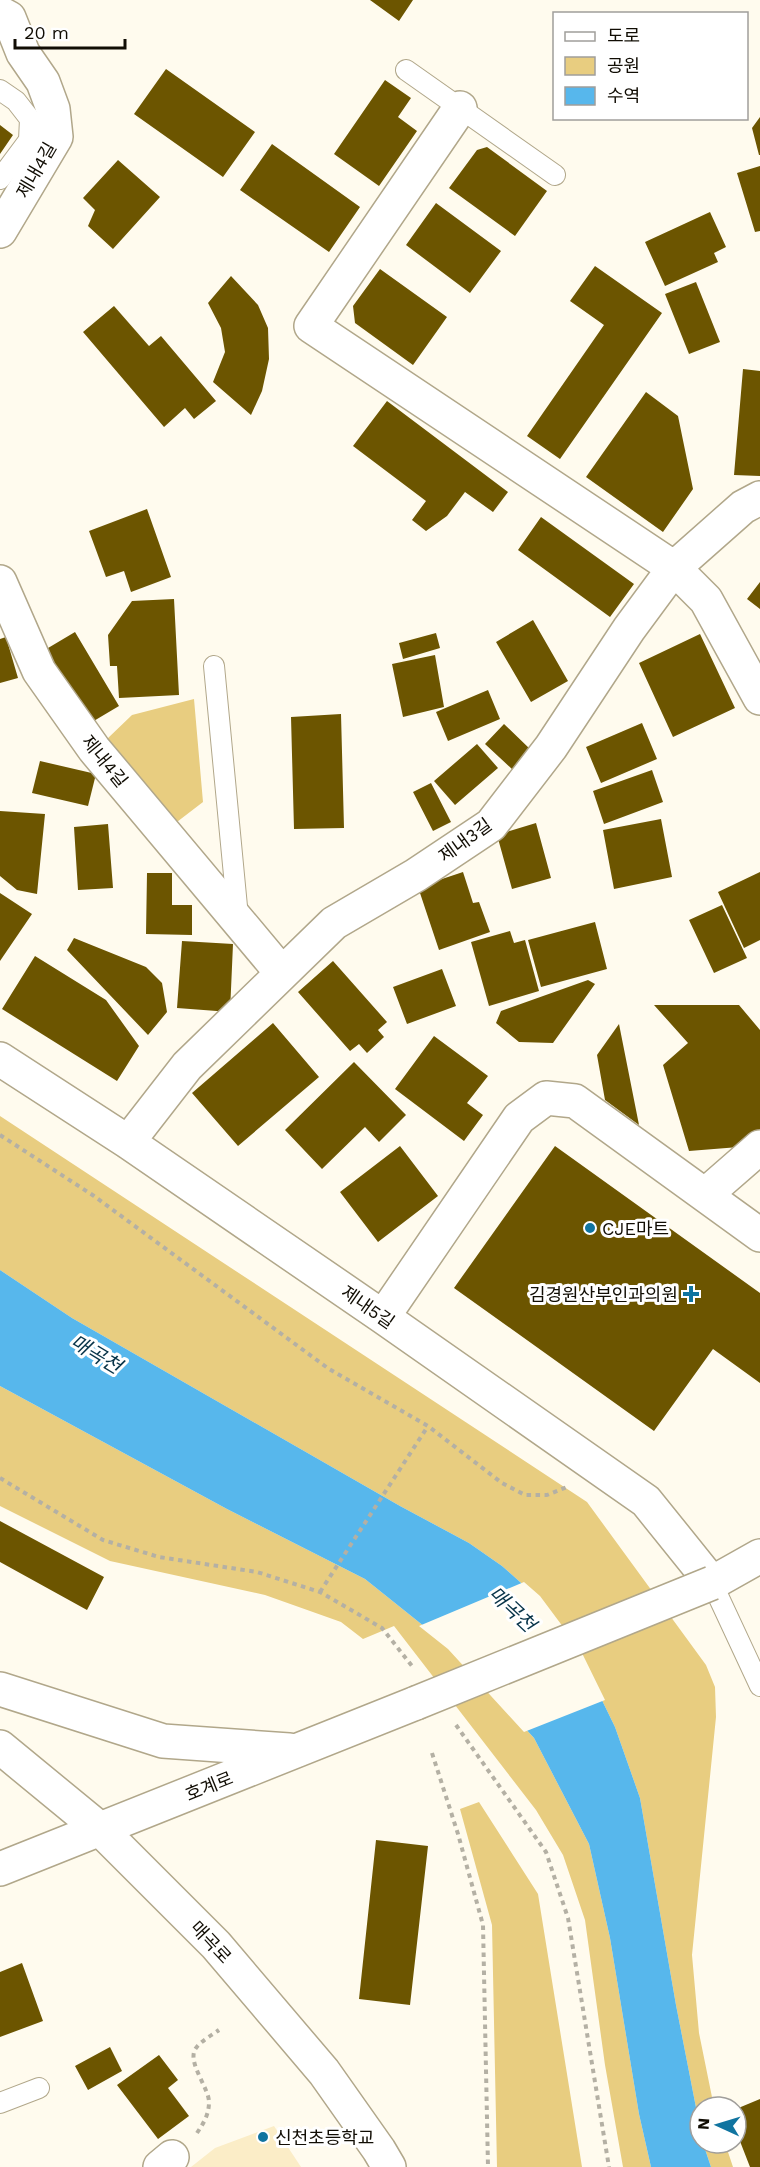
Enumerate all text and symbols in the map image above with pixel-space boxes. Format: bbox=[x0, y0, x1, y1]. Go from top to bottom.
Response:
scale bar bbox=[15, 12, 124, 50]
legend bbox=[553, 12, 748, 120]
text: 20 m bbox=[24, 22, 69, 43]
text: 도로 bbox=[607, 25, 640, 46]
text: 공원 bbox=[607, 55, 640, 76]
text: 수역 bbox=[607, 85, 640, 106]
street label: 제내4길 bbox=[12, 138, 60, 202]
street label: 제내4길 bbox=[78, 731, 132, 791]
street label: 제내3길 bbox=[434, 814, 496, 866]
place label: CJE마트 bbox=[602, 1218, 669, 1239]
marker: CJE마트 bbox=[583, 1221, 597, 1235]
street label: 제내5길 bbox=[337, 1281, 399, 1333]
place label: 김경원산부인과의원 bbox=[529, 1284, 678, 1305]
marker: 김경원산부인과의원 bbox=[682, 1285, 700, 1303]
water label: 매곡천 bbox=[66, 1329, 128, 1380]
water label: 매곡천 bbox=[484, 1581, 542, 1638]
street label: 호계로 bbox=[182, 1767, 236, 1805]
street label: 매곡로 bbox=[186, 1917, 236, 1967]
north arrow bbox=[688, 2095, 748, 2155]
text: N bbox=[694, 2117, 713, 2131]
place label: 신천초등학교 bbox=[275, 2127, 374, 2148]
marker: 신천초등학교 bbox=[256, 2130, 270, 2144]

